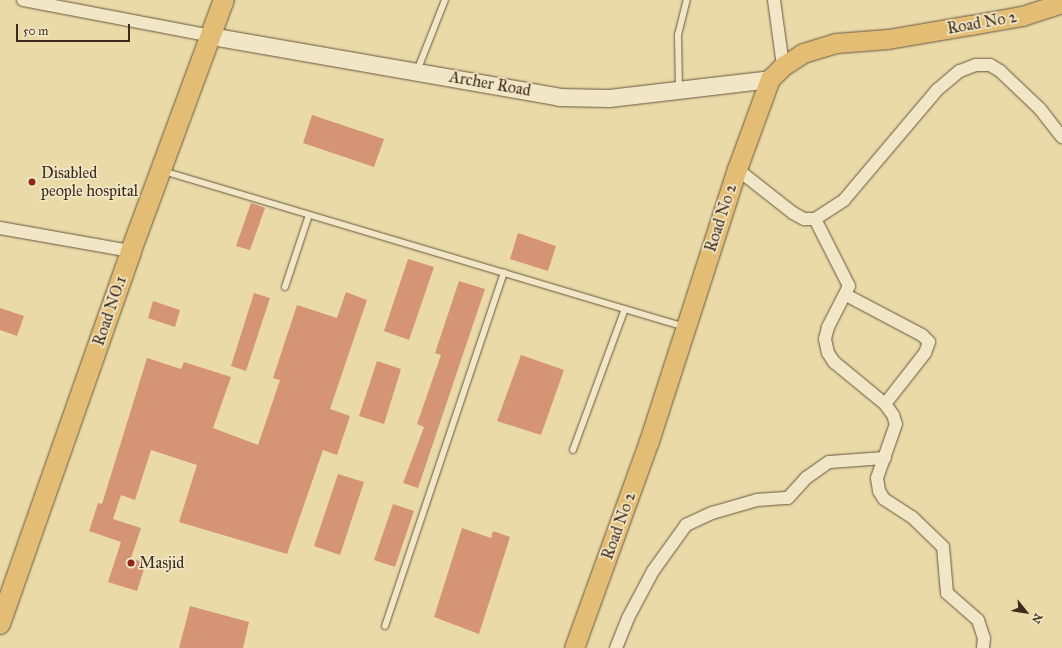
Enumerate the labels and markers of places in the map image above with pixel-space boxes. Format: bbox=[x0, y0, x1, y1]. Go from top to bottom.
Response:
place label: Disabled people hospital bbox=[41, 163, 138, 201]
marker: Disabled people hospital bbox=[26, 176, 38, 188]
place label: Masjid bbox=[139, 553, 184, 573]
marker: Masjid bbox=[126, 558, 136, 568]

